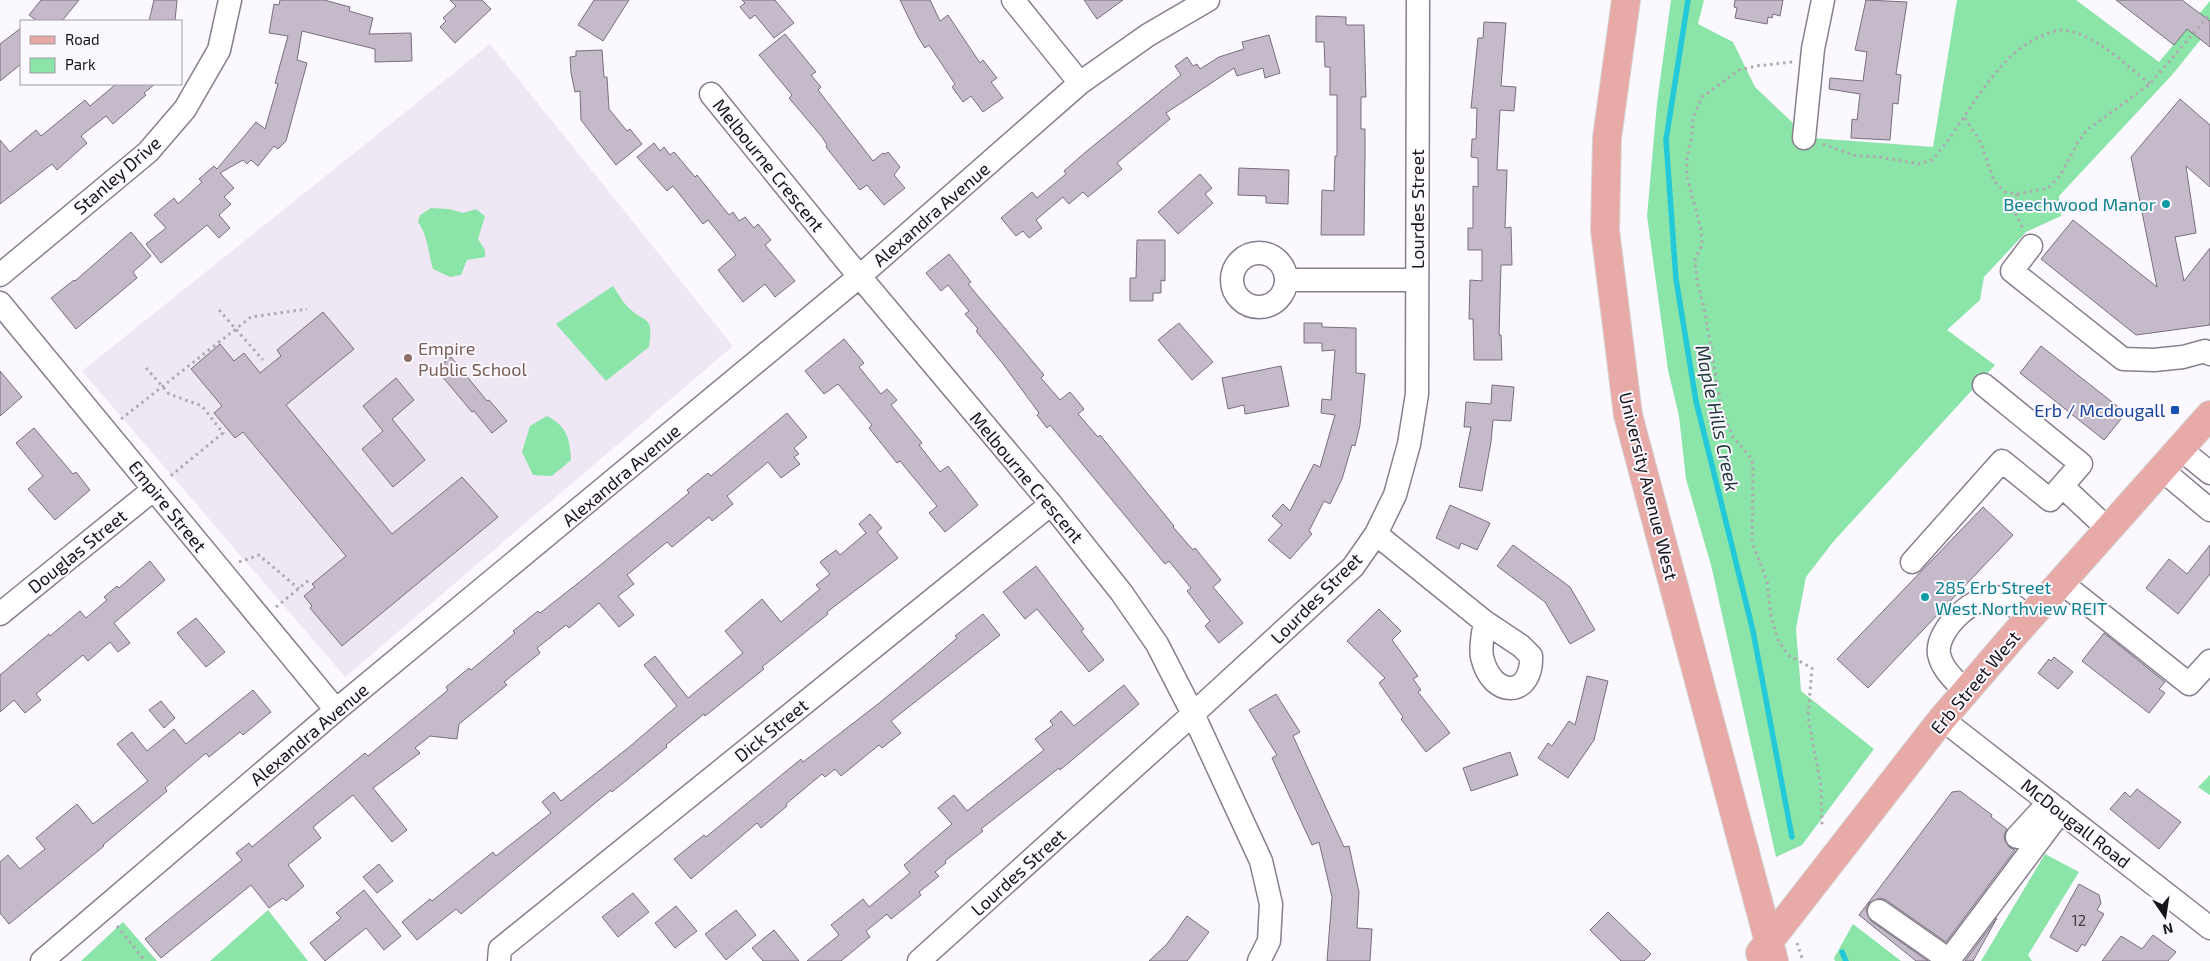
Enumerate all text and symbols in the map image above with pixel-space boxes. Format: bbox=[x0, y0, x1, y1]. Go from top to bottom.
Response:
legend bbox=[20, 20, 182, 85]
text: Road bbox=[65, 30, 100, 48]
text: Park bbox=[65, 55, 96, 73]
street label: Melbourne Crescent bbox=[709, 94, 829, 236]
street label: Stanley Drive bbox=[69, 131, 165, 219]
street label: Lourdes Street bbox=[1406, 149, 1428, 269]
street label: Alexandra Avenue bbox=[868, 157, 994, 271]
place label: Beechwood Manor bbox=[2003, 193, 2156, 215]
marker: Beechwood Manor bbox=[2160, 198, 2172, 210]
place label: Empire Public School bbox=[418, 337, 528, 380]
water label: Maple Hills Creek bbox=[1691, 343, 1745, 493]
marker: Empire Public School bbox=[402, 352, 414, 364]
street label: University Avenue West bbox=[1615, 390, 1683, 582]
place label: Erb / Mcdougall bbox=[2034, 399, 2166, 421]
marker: Erb / Mcdougall bbox=[2169, 404, 2181, 416]
street label: Melbourne Crescent bbox=[966, 407, 1088, 547]
street label: Alexandra Avenue bbox=[557, 419, 685, 531]
street label: Empire Street bbox=[124, 456, 212, 556]
street label: Douglas Street bbox=[23, 504, 131, 598]
street label: Lourdes Street bbox=[1266, 548, 1366, 648]
place label: 285 Erb Street West Northview REIT bbox=[1935, 576, 2108, 619]
marker: 285 Erb Street West Northview REIT bbox=[1919, 591, 1931, 603]
street label: Erb Street West bbox=[1926, 626, 2025, 738]
street label: Alexandra Avenue bbox=[245, 678, 373, 790]
street label: Dick Street bbox=[730, 694, 812, 766]
street label: McDougall Road bbox=[2017, 774, 2135, 872]
street label: Lourdes Street bbox=[966, 824, 1070, 920]
north arrow bbox=[2140, 891, 2190, 941]
house number: 12 bbox=[2072, 911, 2086, 929]
text: N bbox=[2161, 920, 2175, 939]

